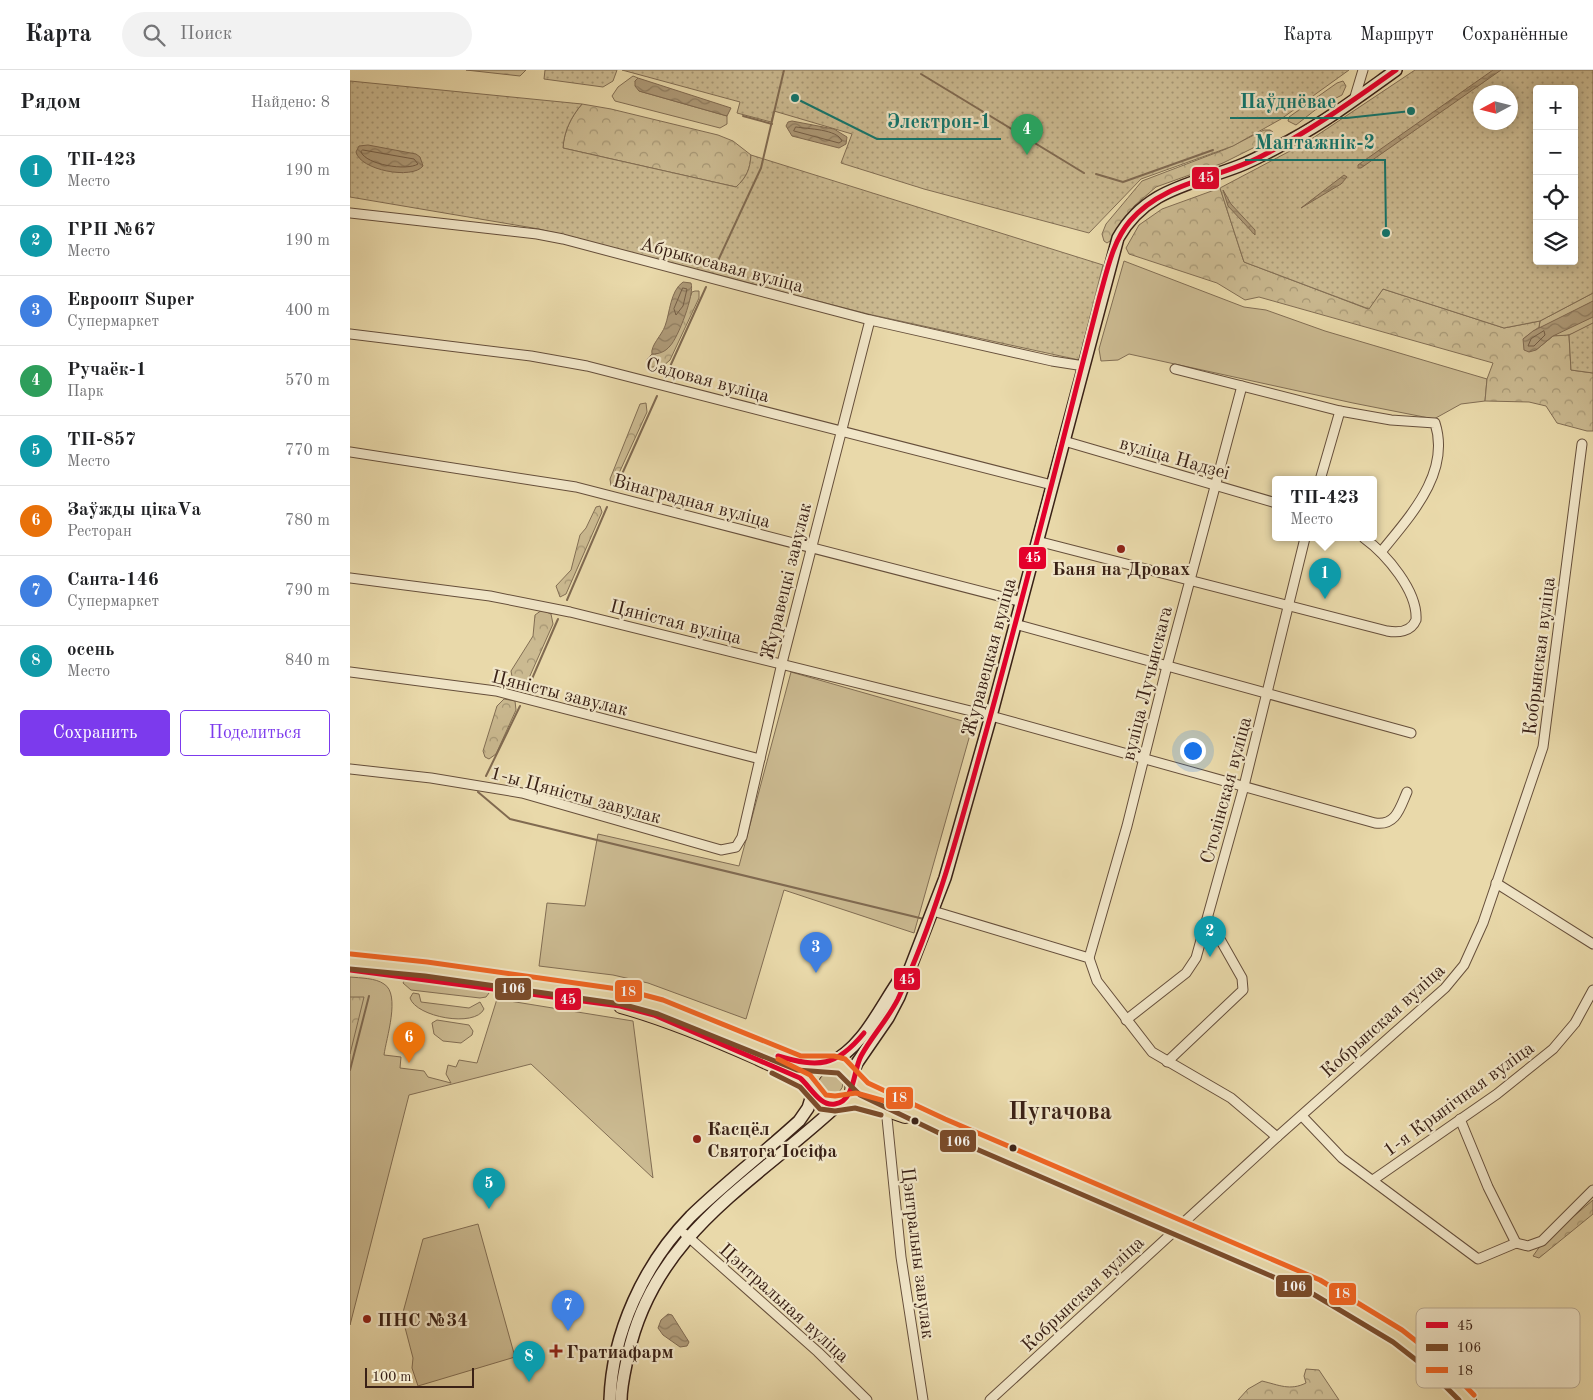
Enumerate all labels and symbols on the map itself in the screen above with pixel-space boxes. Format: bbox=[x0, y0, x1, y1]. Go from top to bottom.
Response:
callout: Паўднёвае bbox=[1230, 83, 1347, 118]
north arrow bbox=[1473, 85, 1518, 130]
text: Паўднёвае bbox=[1240, 93, 1336, 113]
callout: Электрон-1 bbox=[877, 104, 1001, 139]
text: Электрон-1 bbox=[887, 113, 991, 133]
pin: 4 bbox=[1011, 114, 1043, 155]
callout: Мантажнік-2 bbox=[1245, 125, 1385, 160]
text: Мантажнік-2 bbox=[1255, 134, 1375, 154]
line badge: 45 bbox=[1191, 166, 1220, 190]
text: 45 bbox=[1198, 171, 1214, 185]
street label: Абрыкосавая вуліца bbox=[638, 235, 806, 298]
street label: Садовая вуліца bbox=[643, 356, 772, 407]
street label: вуліца Надзеі bbox=[1117, 435, 1232, 484]
street label: Вінаградная вуліца bbox=[610, 472, 773, 533]
street label: Журавецкі завулак bbox=[759, 501, 816, 662]
marker: Баня на Дровах bbox=[1115, 543, 1127, 555]
line badge: 45 bbox=[1018, 546, 1047, 570]
text: 45 bbox=[1025, 551, 1041, 565]
pin: 1 bbox=[1309, 558, 1341, 599]
place label: Баня на Дровах bbox=[1052, 561, 1190, 580]
street label: Кобрынская вуліца bbox=[1521, 575, 1560, 737]
street label: Журавецкая вуліца bbox=[960, 576, 1021, 739]
street label: Цяністая вуліца bbox=[608, 598, 744, 649]
street label: вуліца Лучынскага bbox=[1120, 604, 1177, 763]
street label: Цяністы завулак bbox=[489, 668, 630, 721]
street label: Столінская вуліца bbox=[1199, 715, 1256, 866]
your location bbox=[1180, 738, 1206, 764]
street label: 1-ы Цяністы завулак bbox=[488, 764, 663, 828]
pin: 2 bbox=[1194, 916, 1226, 957]
pin: 3 bbox=[800, 932, 832, 973]
street label: Кобрынская вуліца bbox=[1318, 961, 1450, 1082]
line badge: 45 bbox=[893, 967, 921, 991]
text: 45 bbox=[899, 973, 915, 987]
line badge: 106 bbox=[494, 977, 532, 1001]
line badge: 18 bbox=[614, 979, 643, 1003]
text: 106 bbox=[501, 982, 525, 996]
text: 18 bbox=[620, 985, 636, 999]
line badge: 45 bbox=[554, 987, 582, 1011]
text: 45 bbox=[560, 993, 576, 1007]
pin: 6 bbox=[393, 1022, 425, 1063]
street label: 1-я Крынічная вуліца bbox=[1381, 1039, 1539, 1161]
line badge: 18 bbox=[885, 1086, 914, 1110]
text: 18 bbox=[891, 1091, 907, 1105]
district label: Пугачова bbox=[1008, 1101, 1112, 1125]
unlabelled marker bbox=[910, 1116, 920, 1126]
place label: Касцёл Святога Іосіфа bbox=[707, 1121, 837, 1162]
line badge: 106 bbox=[939, 1129, 977, 1153]
marker: Касцёл Святога Іосіфа bbox=[691, 1133, 703, 1145]
text: 106 bbox=[946, 1135, 970, 1149]
unlabelled marker bbox=[1008, 1143, 1018, 1153]
street label: Цэнтральны завулак bbox=[897, 1167, 937, 1340]
pin: 5 bbox=[473, 1168, 505, 1209]
street label: Кобрынская вуліца bbox=[1019, 1233, 1149, 1356]
street label: Цэнтральная вуліца bbox=[715, 1241, 852, 1367]
line badge: 106 bbox=[1275, 1274, 1313, 1298]
text: 106 bbox=[1282, 1280, 1306, 1294]
line badge: 18 bbox=[1328, 1282, 1357, 1306]
text: 18 bbox=[1334, 1287, 1350, 1301]
pin: 7 bbox=[552, 1290, 584, 1331]
legend bbox=[1416, 1308, 1580, 1388]
place label: ПНС №34 bbox=[377, 1312, 468, 1331]
marker: ПНС №34 bbox=[361, 1313, 373, 1325]
text: 45 bbox=[1457, 1319, 1473, 1333]
pin: 8 bbox=[513, 1341, 545, 1382]
text: 106 bbox=[1457, 1341, 1481, 1355]
place label: Гратиафарм bbox=[566, 1344, 674, 1363]
marker: Гратиафарм bbox=[550, 1345, 562, 1357]
text: 18 bbox=[1457, 1364, 1473, 1378]
scale bar bbox=[365, 1365, 474, 1388]

